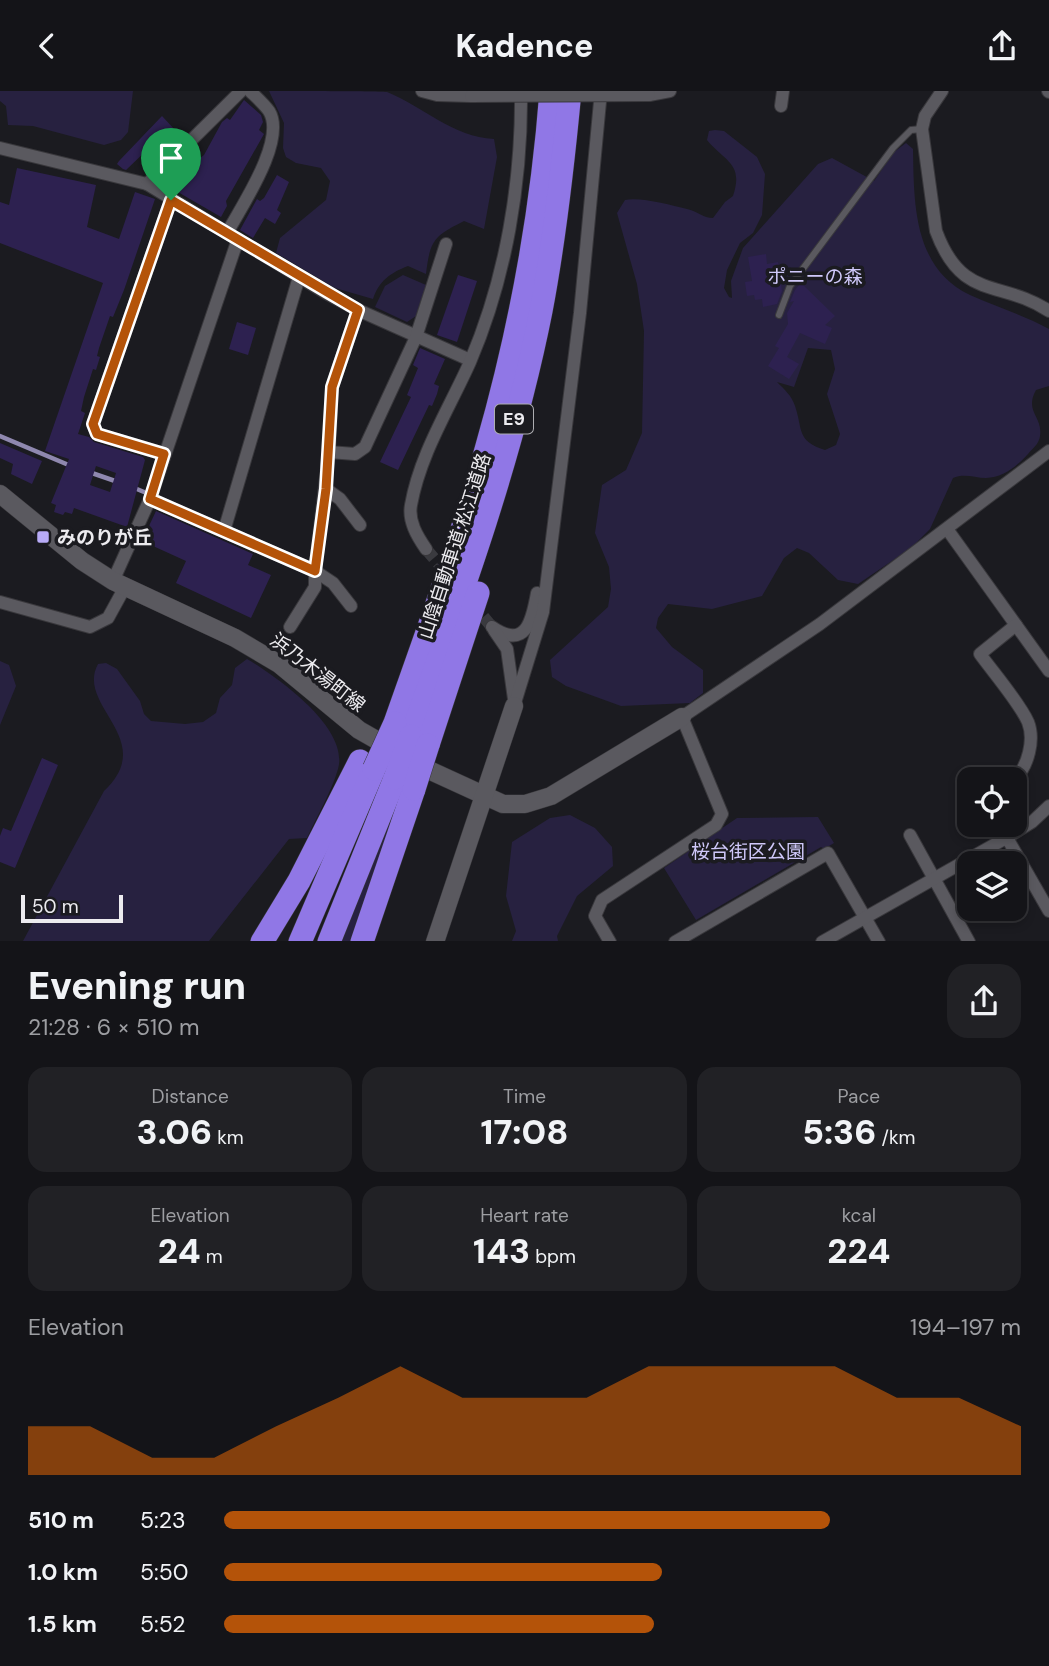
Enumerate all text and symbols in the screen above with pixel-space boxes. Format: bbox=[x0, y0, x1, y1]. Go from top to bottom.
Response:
text: Kadence bbox=[456, 25, 593, 67]
icon: back bbox=[28, 27, 66, 65]
icon: share bbox=[983, 27, 1021, 65]
pin bbox=[141, 128, 201, 200]
icon: arrive bbox=[152, 139, 190, 177]
park label: ポニーの森 bbox=[767, 264, 863, 289]
road number: E9 bbox=[495, 405, 533, 433]
street label: 山陰自動車道;松江道路 bbox=[413, 450, 496, 642]
place label: みのりが丘 bbox=[57, 525, 152, 550]
marker: みのりが丘 bbox=[35, 529, 51, 545]
street label: 浜乃木湯町線 bbox=[265, 627, 370, 717]
map controls bbox=[957, 767, 1027, 921]
button: locate bbox=[957, 767, 1027, 837]
park label: 桜台街区公園 bbox=[691, 839, 805, 864]
button: layers bbox=[957, 851, 1027, 921]
scale bar bbox=[21, 893, 122, 924]
text: 50 m bbox=[32, 894, 79, 919]
text: Evening run bbox=[28, 961, 246, 1011]
button: share bbox=[947, 964, 1021, 1038]
text: 21:28 · 6 × 510 m bbox=[28, 1012, 200, 1042]
text: Distance bbox=[152, 1084, 229, 1109]
text: Time bbox=[503, 1084, 546, 1109]
text: Pace bbox=[838, 1084, 880, 1109]
text: 3.06 bbox=[137, 1109, 212, 1155]
text: 17:08 bbox=[481, 1109, 568, 1155]
text: 5:36 bbox=[802, 1109, 876, 1155]
text: km bbox=[212, 1125, 244, 1150]
text: /km bbox=[876, 1125, 915, 1150]
text: Elevation bbox=[151, 1203, 230, 1228]
text: Heart rate bbox=[480, 1203, 569, 1228]
text: kcal bbox=[842, 1203, 876, 1228]
text: 24 bbox=[158, 1228, 201, 1274]
text: 143 bbox=[473, 1228, 530, 1274]
text: 224 bbox=[827, 1228, 890, 1274]
text: m bbox=[201, 1244, 223, 1269]
text: bpm bbox=[530, 1244, 576, 1269]
text: Elevation bbox=[28, 1312, 124, 1342]
text: 194–197 m bbox=[910, 1312, 1021, 1342]
text: 510 m bbox=[28, 1505, 94, 1535]
text: 5:23 bbox=[140, 1505, 186, 1535]
text: 1.0 km bbox=[28, 1557, 98, 1587]
text: 5:50 bbox=[140, 1557, 188, 1587]
text: 1.5 km bbox=[28, 1609, 97, 1639]
text: 5:52 bbox=[140, 1609, 186, 1639]

